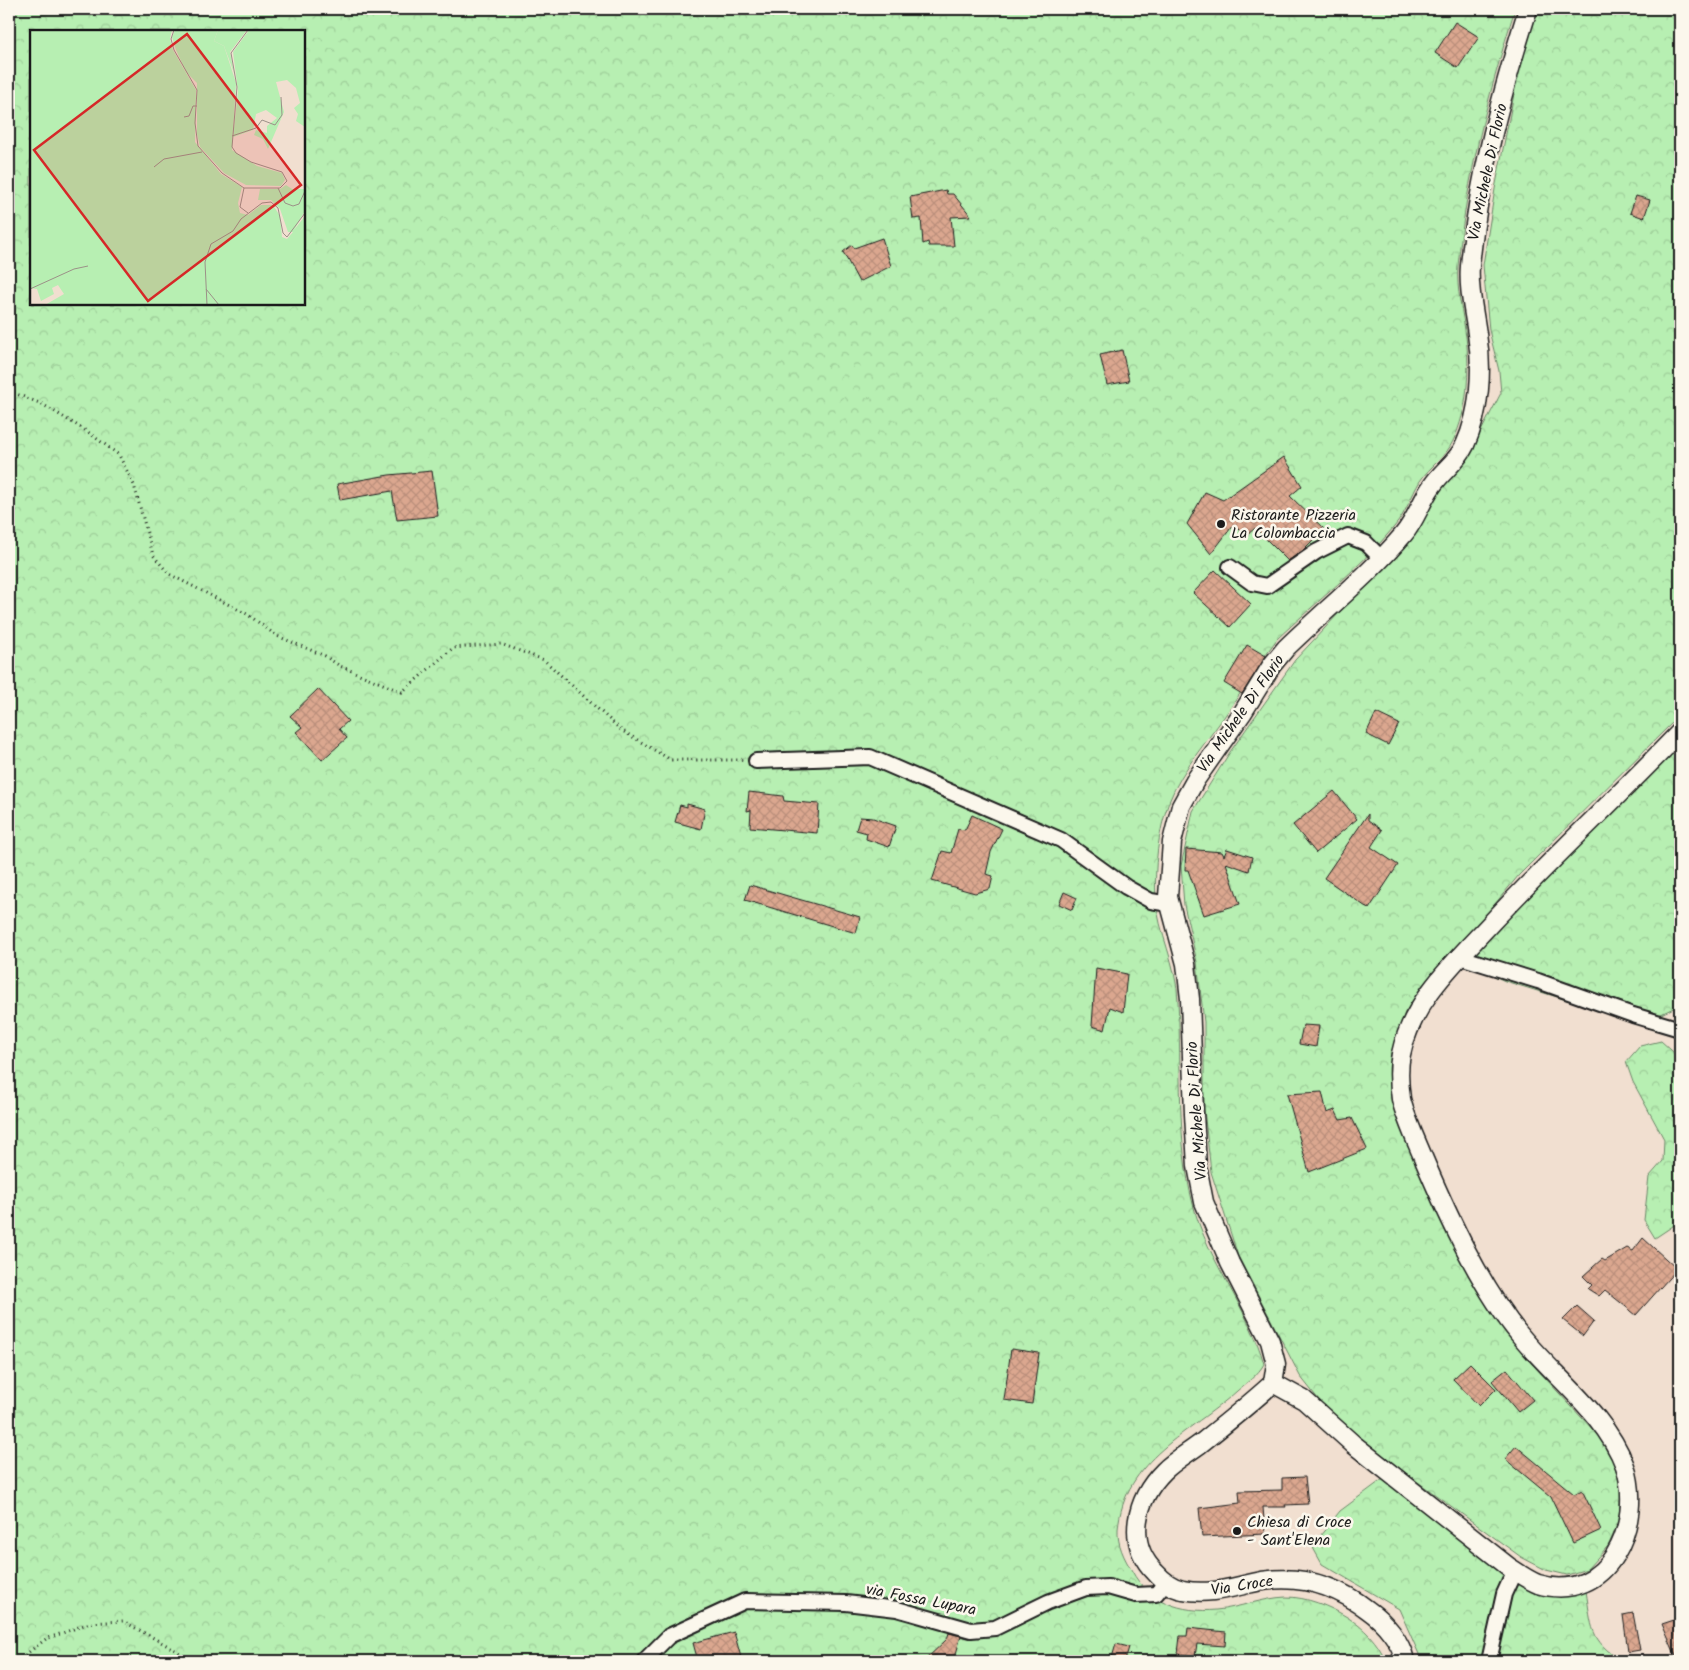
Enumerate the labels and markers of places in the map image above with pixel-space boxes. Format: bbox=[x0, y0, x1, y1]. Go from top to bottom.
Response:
place label: Ristorante Pizzeria La Colombaccia bbox=[1231, 503, 1356, 546]
marker: Ristorante Pizzeria La Colombaccia bbox=[1215, 518, 1227, 530]
place label: Chiesa di Croce - Sant'Elena bbox=[1247, 1510, 1352, 1553]
marker: Chiesa di Croce - Sant'Elena bbox=[1231, 1525, 1243, 1537]

